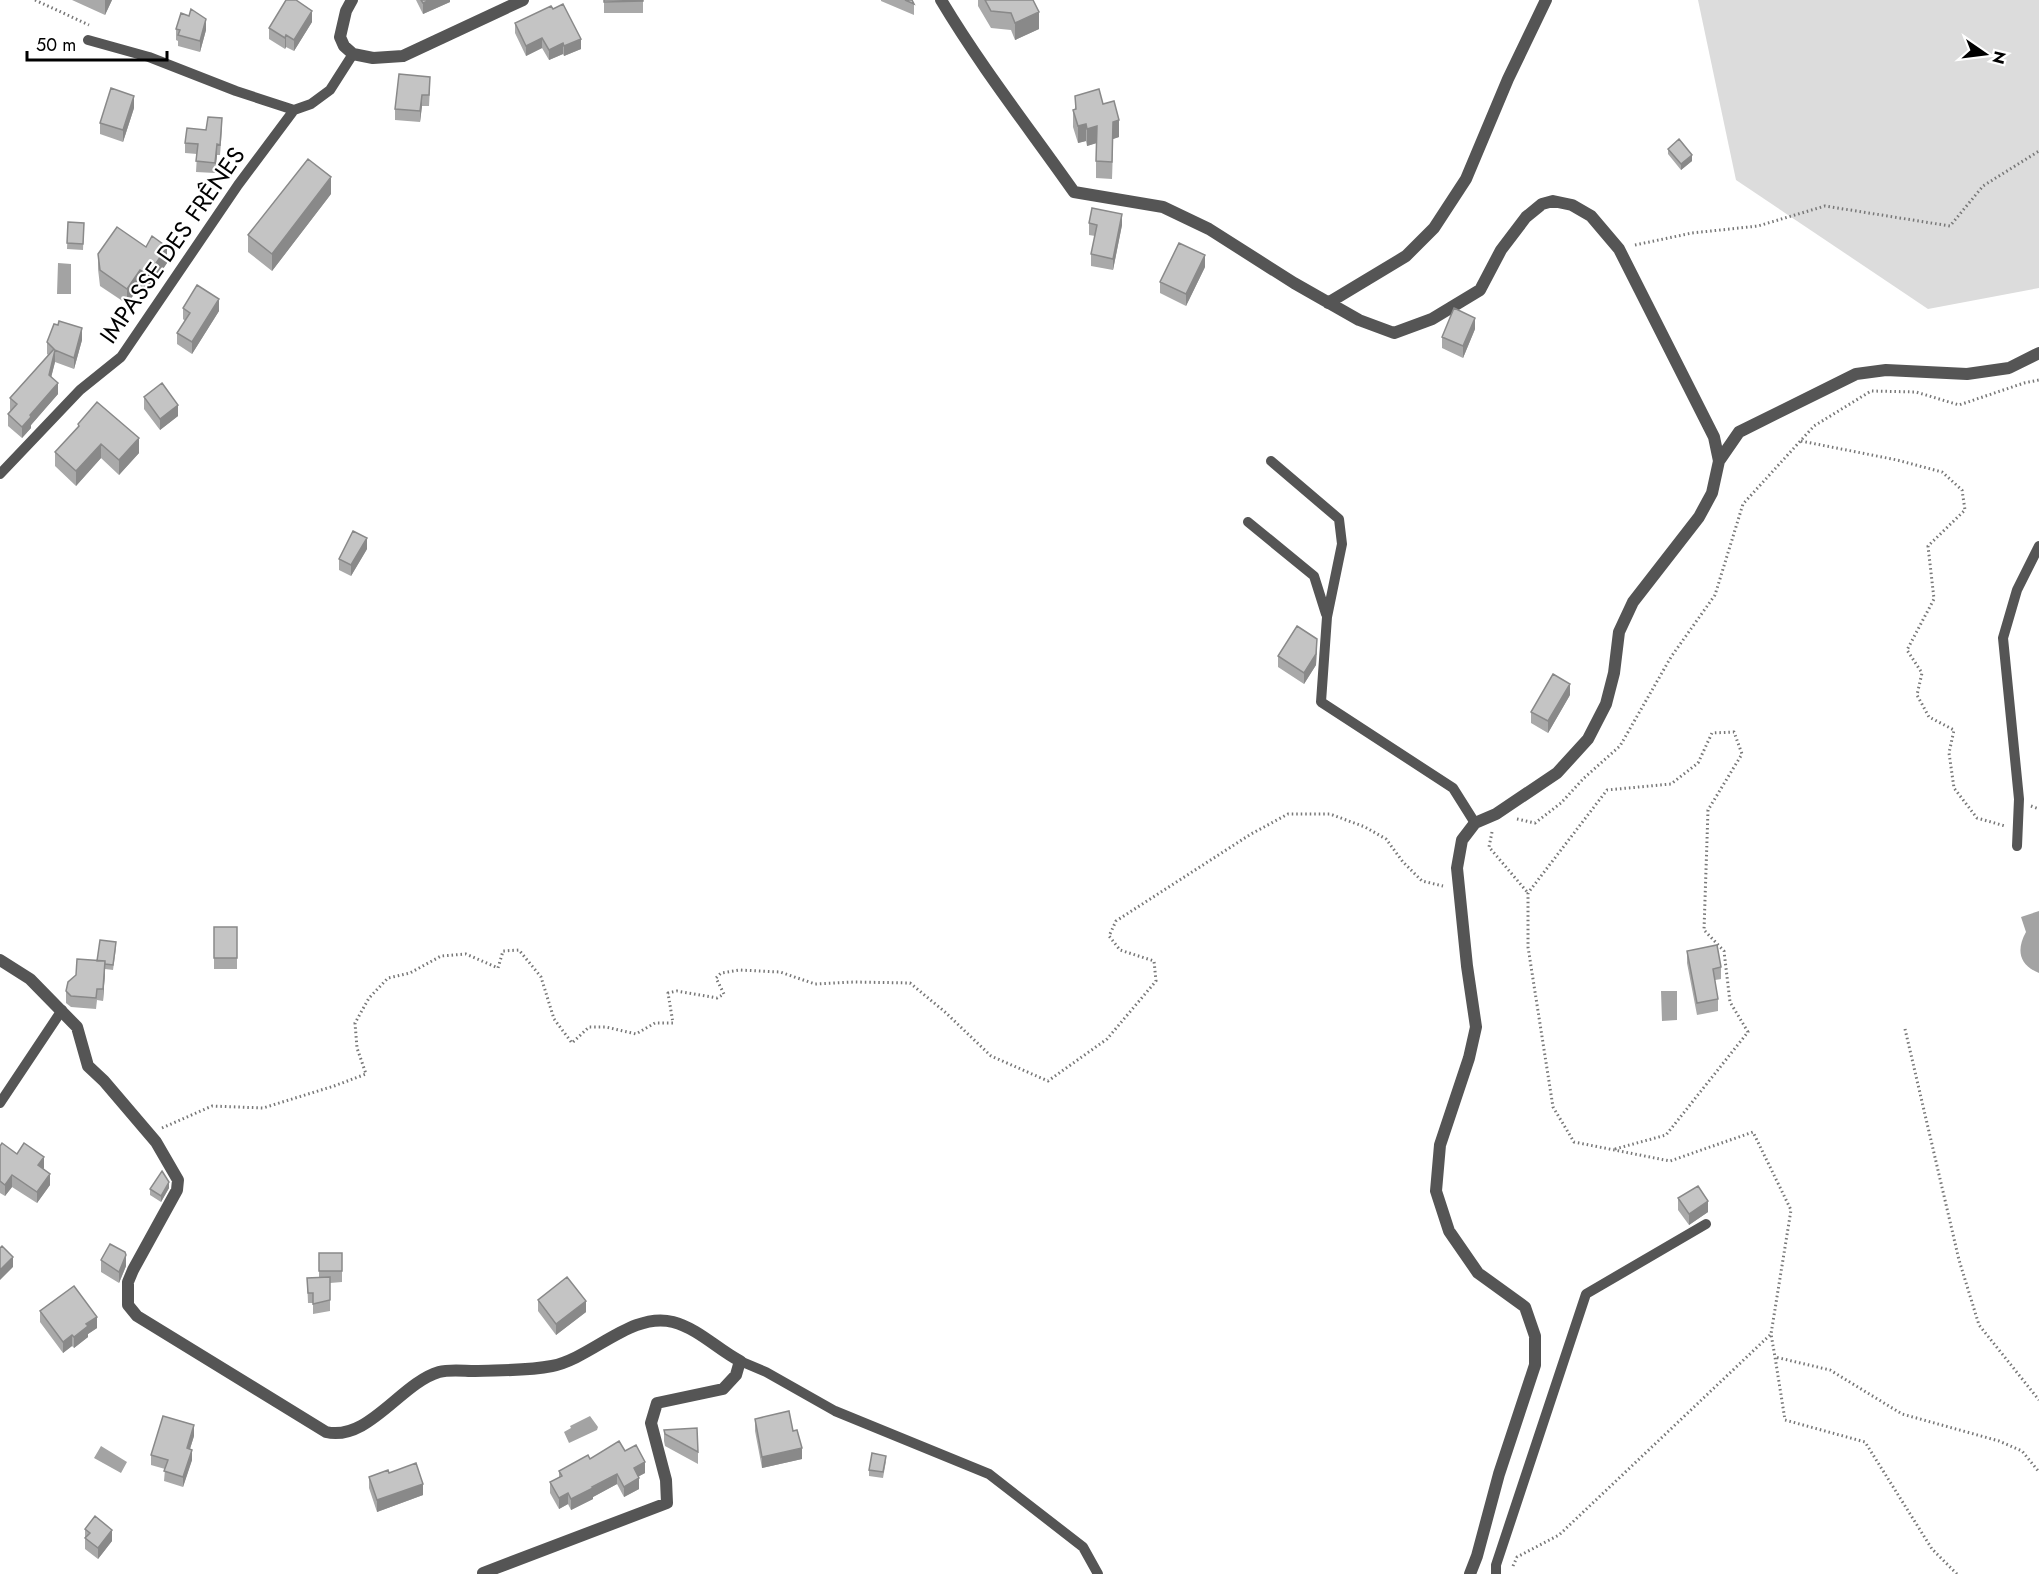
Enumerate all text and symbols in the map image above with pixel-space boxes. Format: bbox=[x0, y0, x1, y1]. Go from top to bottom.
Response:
scale bar bbox=[27, 24, 166, 62]
north arrow bbox=[1955, 24, 2015, 84]
text: 50 m bbox=[36, 32, 76, 58]
text: N bbox=[1986, 49, 2012, 66]
street label: IMPASSE DES FRÊNES bbox=[91, 140, 253, 350]

